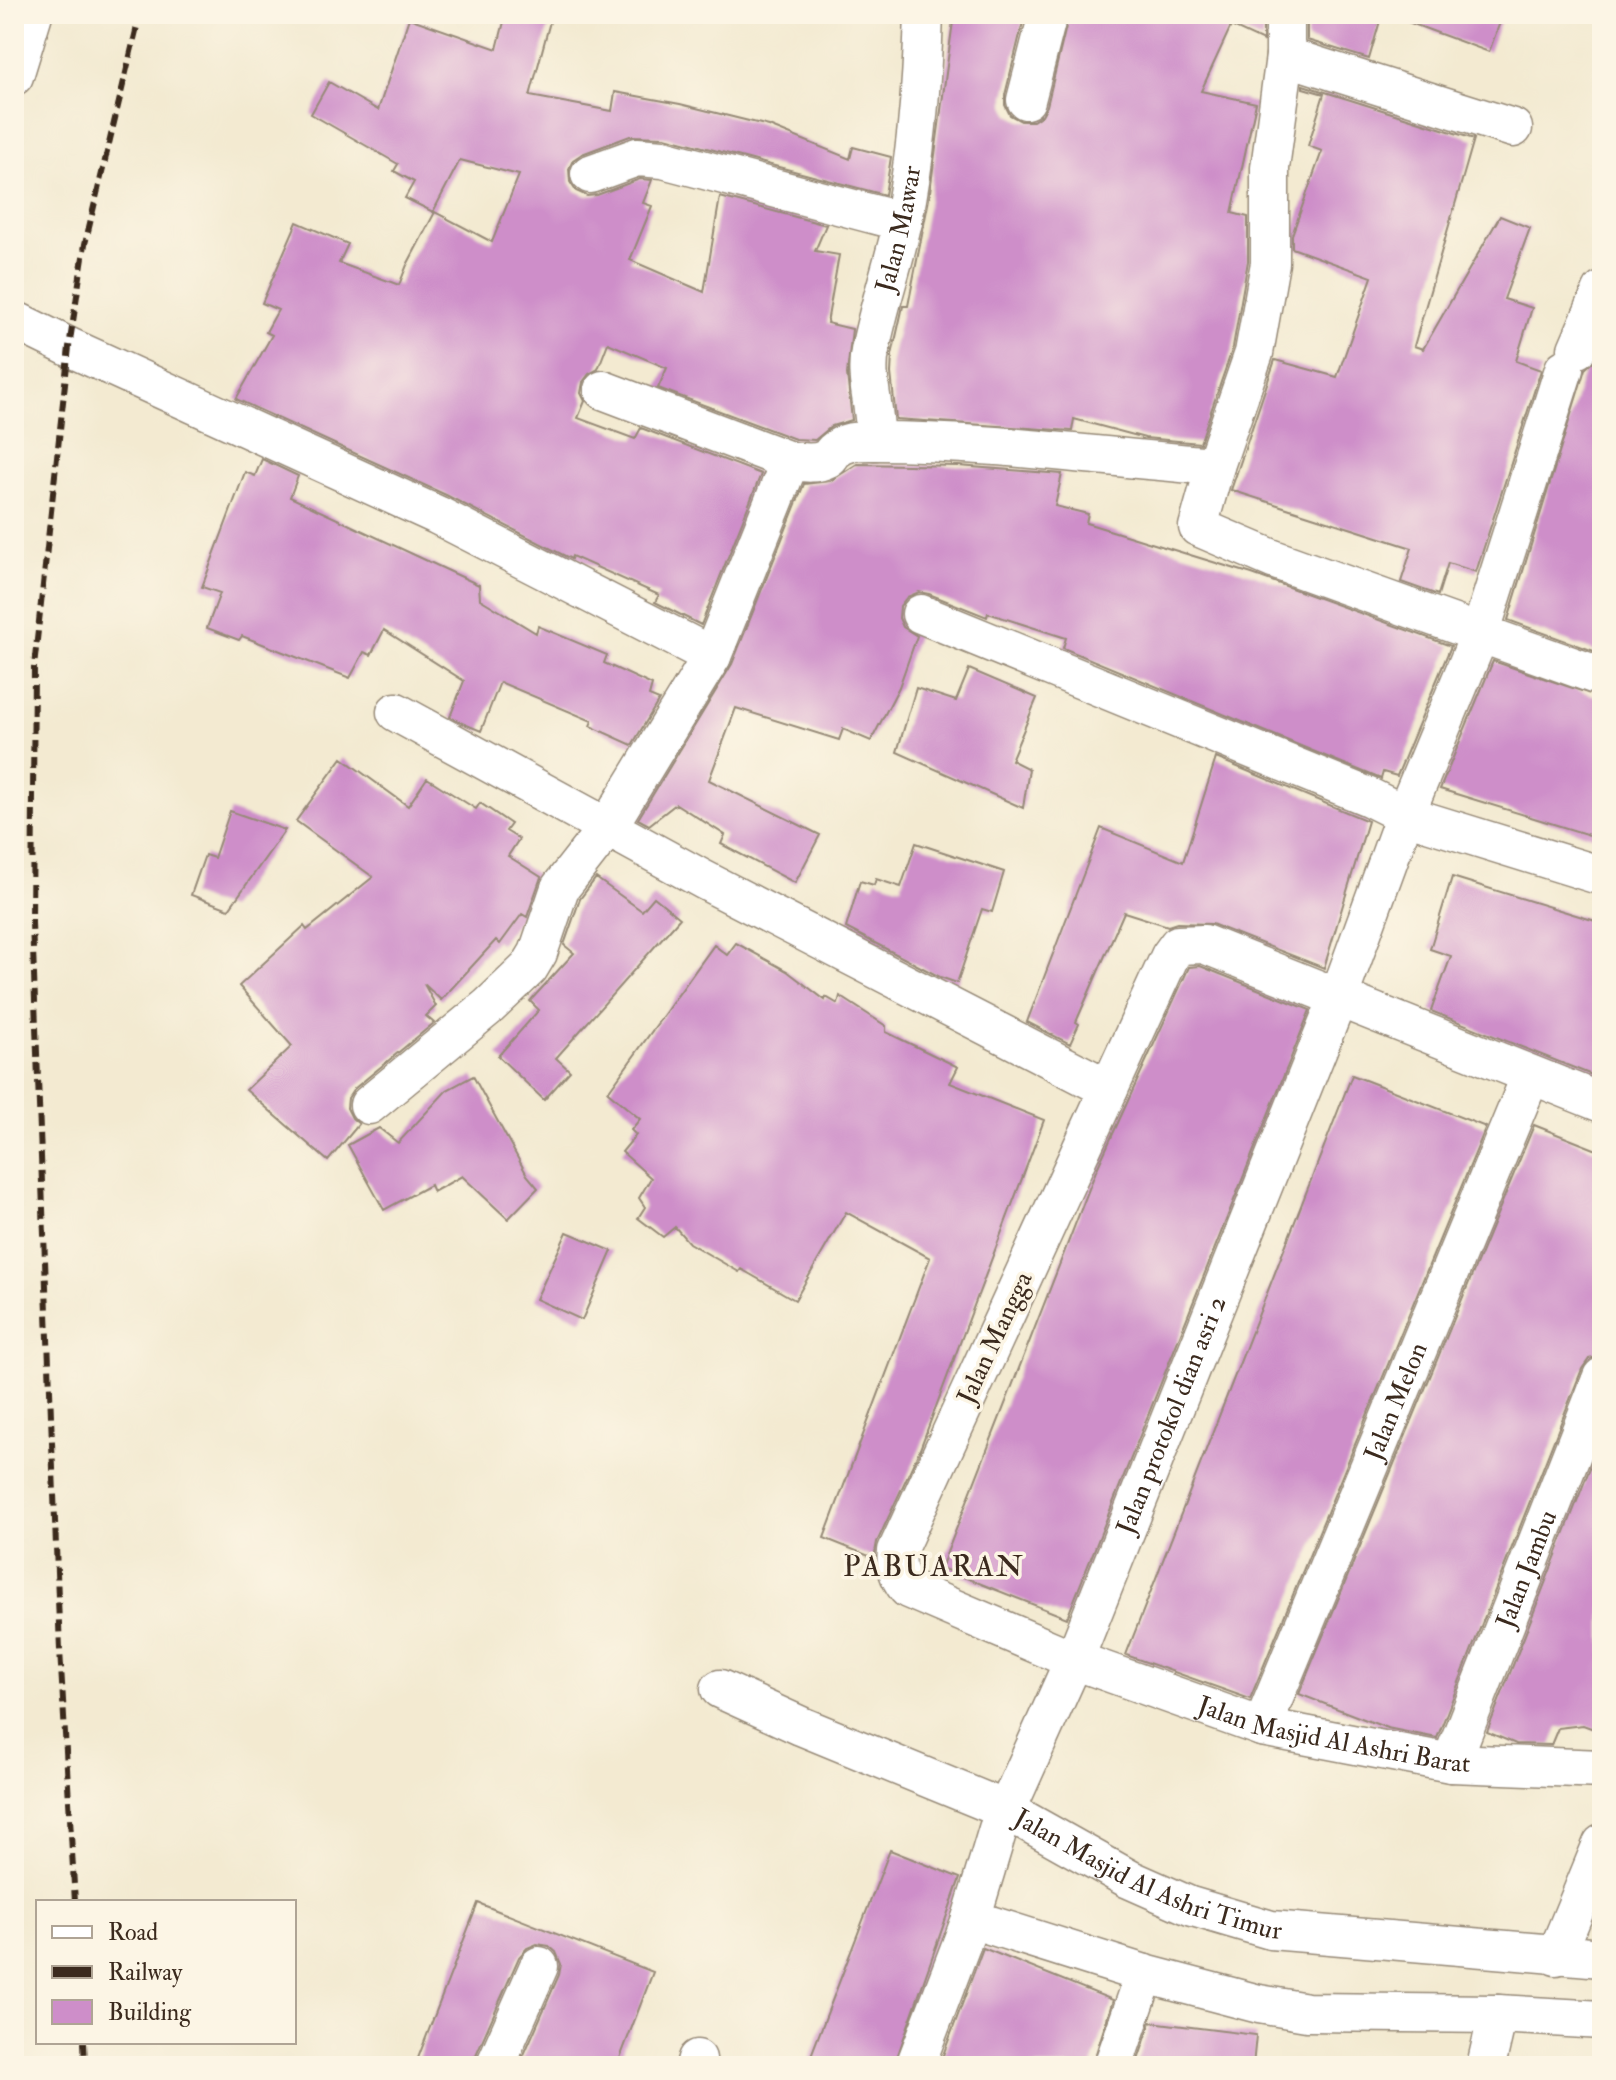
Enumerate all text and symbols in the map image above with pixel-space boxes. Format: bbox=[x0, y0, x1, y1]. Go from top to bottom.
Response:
street label: Jalan Mawar bbox=[869, 163, 928, 297]
street label: Jalan Mangga bbox=[950, 1266, 1040, 1410]
street label: Jalan protokol dian asri 2 bbox=[1109, 1292, 1234, 1540]
street label: Jalan Melon bbox=[1357, 1338, 1435, 1466]
street label: Jalan Jambu bbox=[1489, 1506, 1564, 1634]
district label: PABUARAN bbox=[843, 1548, 1025, 1585]
street label: Jalan Masjid Al Ashri Barat bbox=[1192, 1689, 1471, 1780]
street label: Jalan Masjid Al Ashri Timur bbox=[1007, 1801, 1284, 1947]
legend bbox=[36, 1900, 296, 2044]
text: Road bbox=[108, 1917, 158, 1948]
text: Railway bbox=[108, 1957, 183, 1988]
text: Building bbox=[108, 1997, 192, 2028]

